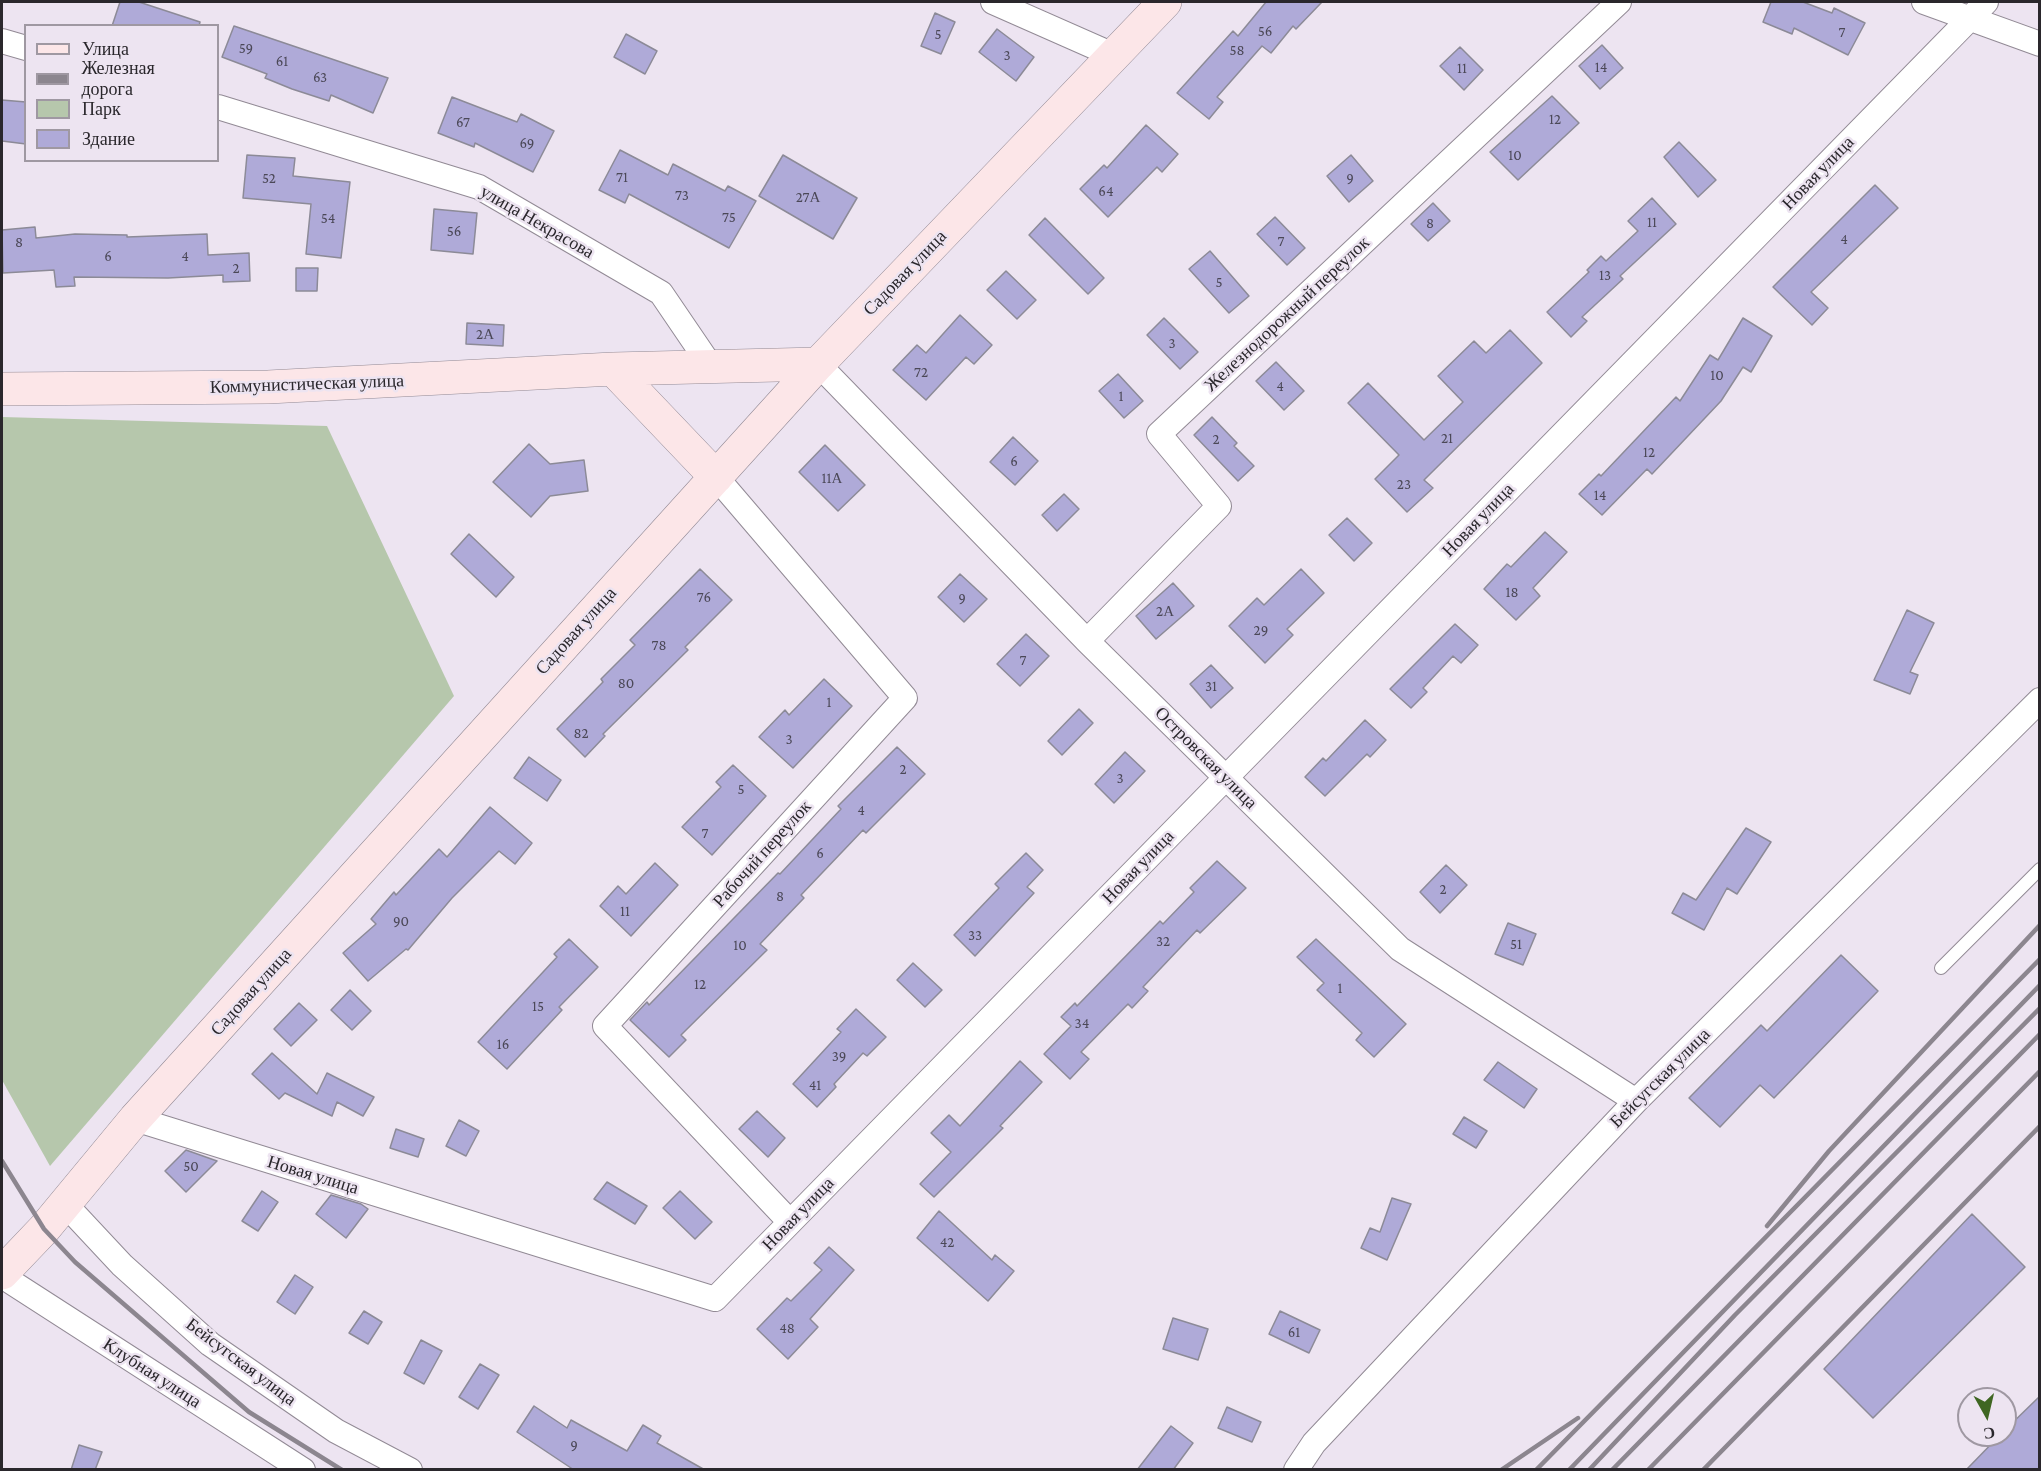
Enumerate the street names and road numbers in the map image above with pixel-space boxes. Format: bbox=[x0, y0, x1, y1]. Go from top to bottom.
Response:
street label: Новая улица bbox=[1777, 132, 1859, 214]
street label: улица Некрасова bbox=[476, 181, 598, 263]
street label: Садовая улица bbox=[859, 226, 951, 320]
street label: Железнодорожный переулок bbox=[1200, 232, 1374, 396]
street label: Коммунистическая улица bbox=[210, 370, 404, 398]
street label: Новая улица bbox=[1437, 479, 1519, 561]
street label: Садовая улица bbox=[531, 583, 621, 679]
street label: Островская улица bbox=[1150, 702, 1262, 814]
street label: Рабочий переулок bbox=[708, 796, 816, 912]
street label: Новая улица bbox=[1097, 826, 1179, 908]
street label: Садовая улица bbox=[206, 944, 296, 1040]
street label: Бейсугская улица bbox=[1605, 1023, 1715, 1133]
street label: Новая улица bbox=[265, 1151, 361, 1199]
street label: Новая улица bbox=[757, 1173, 839, 1255]
street label: Бейсугская улица bbox=[182, 1313, 300, 1411]
street label: Клубная улица bbox=[99, 1333, 205, 1413]

